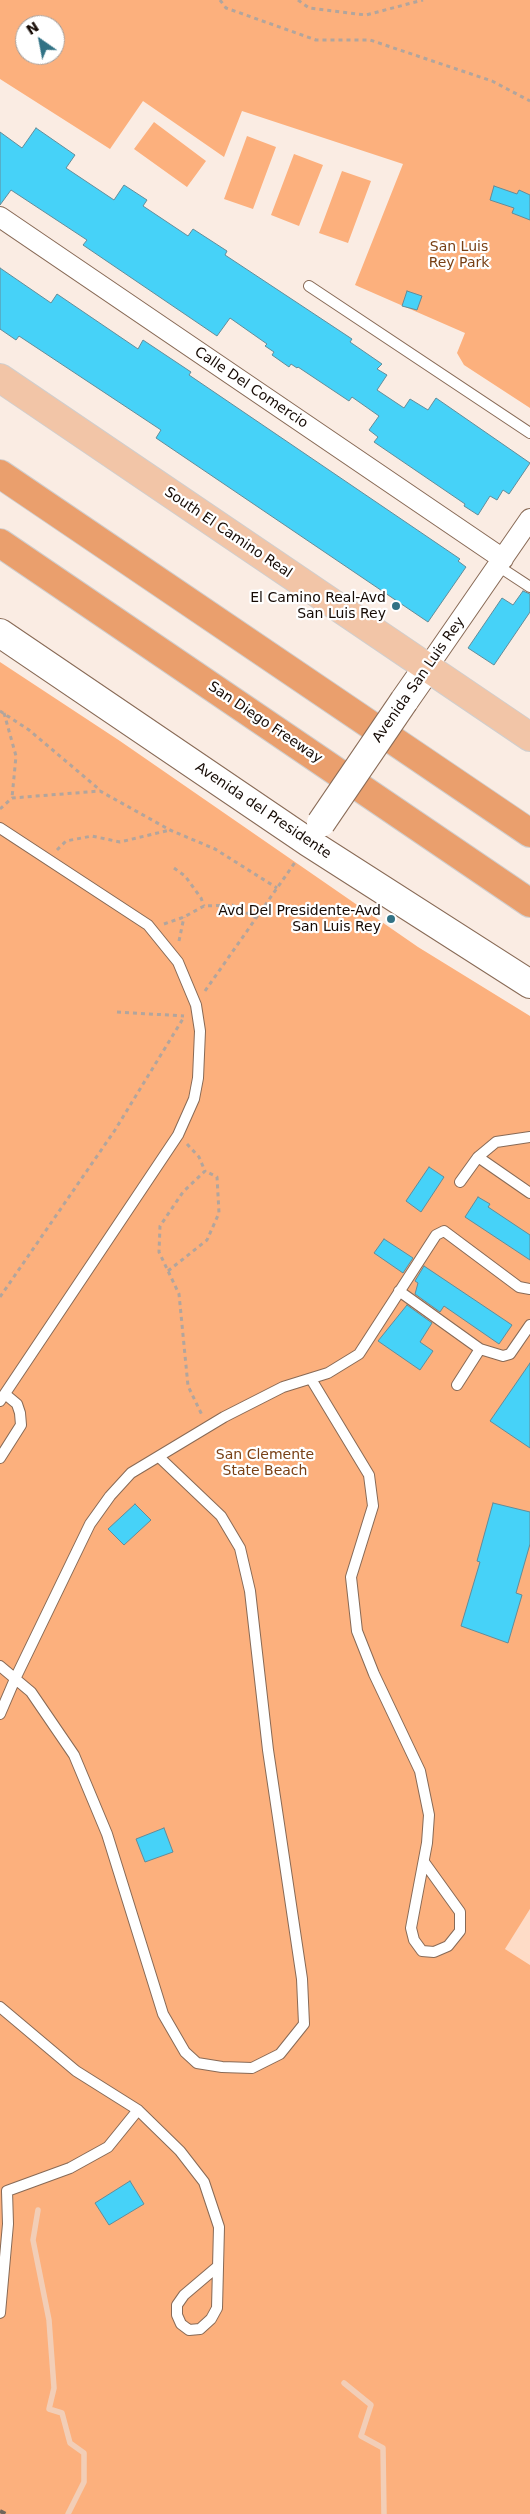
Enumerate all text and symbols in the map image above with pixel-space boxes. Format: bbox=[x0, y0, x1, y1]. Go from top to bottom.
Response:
north arrow bbox=[15, 15, 65, 65]
text: N bbox=[23, 18, 42, 38]
park label: San Luis Rey Park bbox=[429, 239, 489, 272]
street label: Calle Del Comercio bbox=[191, 344, 311, 432]
street label: South El Camino Real bbox=[161, 484, 295, 582]
place label: El Camino Real-Avd San Luis Rey bbox=[250, 590, 386, 622]
marker: El Camino Real-Avd San Luis Rey bbox=[390, 600, 402, 612]
street label: Avenida San Luis Rey bbox=[369, 614, 469, 746]
street label: San Diego Freeway bbox=[205, 679, 325, 767]
street label: Avenida del Presidente bbox=[192, 759, 334, 863]
place label: Avd Del Presidente-Avd San Luis Rey bbox=[218, 903, 381, 936]
marker: Avd Del Presidente-Avd San Luis Rey bbox=[385, 913, 397, 925]
park label: San Clemente State Beach bbox=[216, 1447, 314, 1480]

